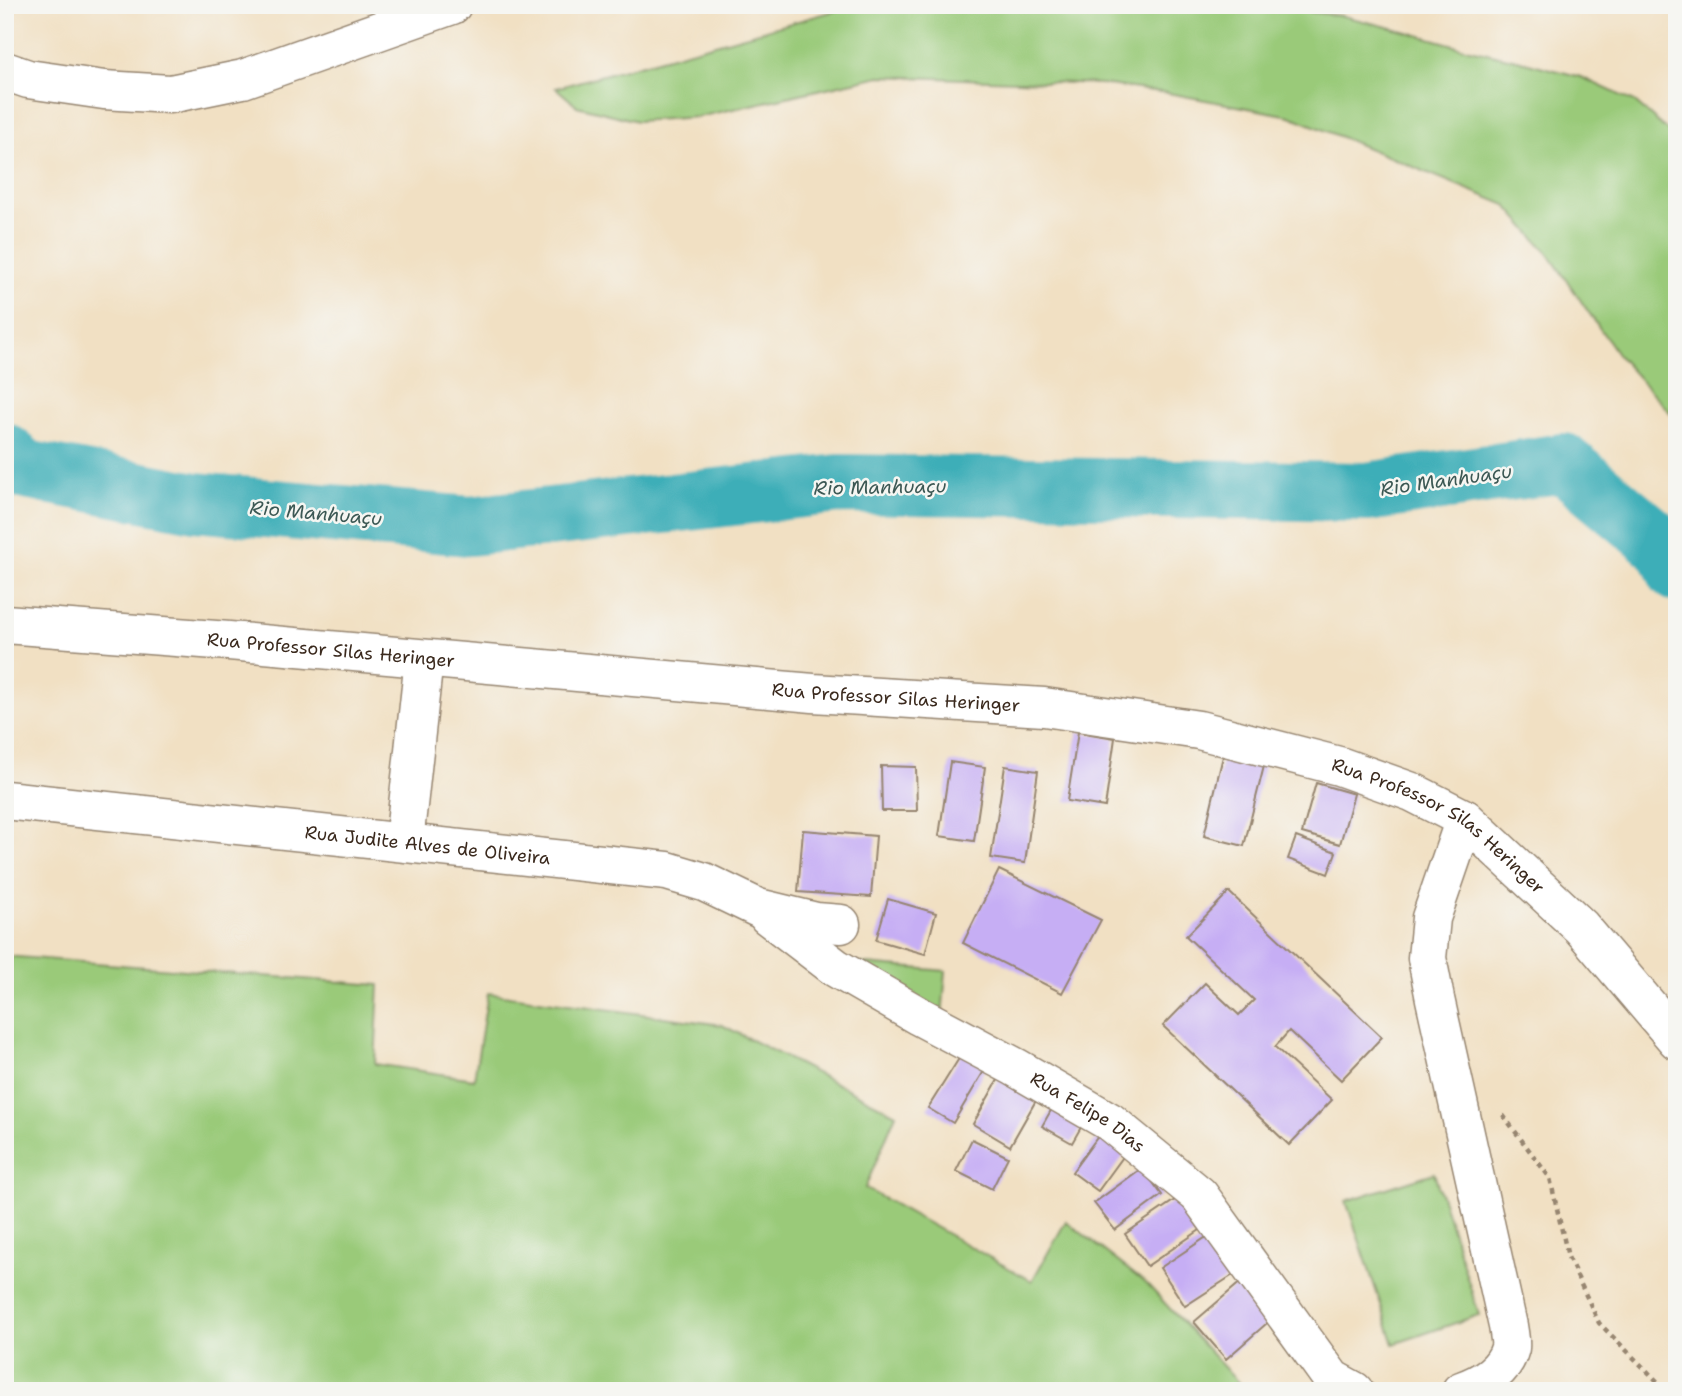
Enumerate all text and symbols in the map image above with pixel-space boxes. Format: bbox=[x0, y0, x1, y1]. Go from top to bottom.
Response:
water label: Rio Manhuaçu bbox=[1379, 458, 1513, 502]
water label: Rio Manhuaçu bbox=[813, 473, 947, 501]
water label: Rio Manhuaçu bbox=[249, 495, 383, 531]
street label: Rua Professor Silas Heringer bbox=[206, 627, 456, 673]
street label: Rua Professor Silas Heringer bbox=[771, 677, 1021, 718]
street label: Rua Professor Silas Heringer bbox=[1329, 753, 1550, 899]
street label: Rua Judite Alves de Oliveira bbox=[304, 820, 551, 870]
street label: Rua Felipe Dias bbox=[1026, 1066, 1150, 1158]

